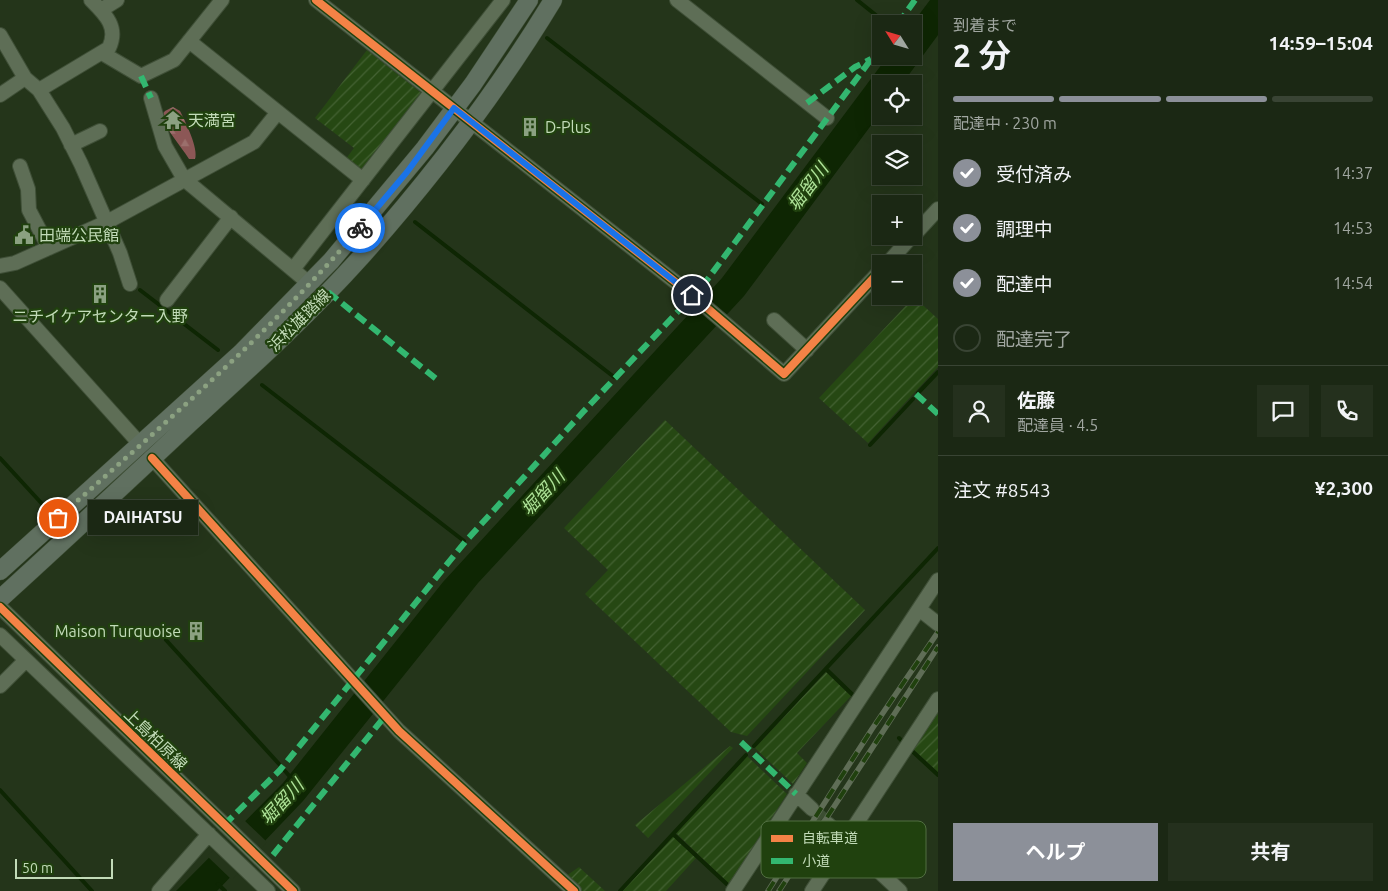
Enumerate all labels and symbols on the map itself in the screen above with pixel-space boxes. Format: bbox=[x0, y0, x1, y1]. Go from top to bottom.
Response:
north arrow bbox=[872, 15, 922, 65]
temple icon: 天満宮 bbox=[162, 109, 184, 131]
place label: 天満宮 bbox=[188, 111, 236, 129]
building icon: D-Plus bbox=[519, 116, 541, 138]
place label: D-Plus bbox=[545, 118, 591, 136]
water label: 堀留川 bbox=[783, 157, 833, 214]
courier bbox=[335, 203, 385, 253]
public building icon: 田端公民館 bbox=[13, 224, 35, 246]
place label: 田端公民館 bbox=[39, 226, 119, 244]
pin bbox=[671, 274, 713, 316]
building icon: ニチイケアセンター入野 bbox=[89, 283, 111, 305]
street label: 浜松雄踏線 bbox=[264, 285, 334, 355]
place label: ニチイケアセンター入野 bbox=[12, 307, 188, 325]
water label: 堀留川 bbox=[517, 464, 569, 519]
pin bbox=[37, 497, 79, 539]
callout: DAIHATSU bbox=[88, 500, 198, 536]
building icon: Maison Turquoise bbox=[185, 620, 207, 642]
place label: Maison Turquoise bbox=[55, 622, 181, 640]
street label: 上島柏原線 bbox=[121, 705, 191, 773]
water label: 堀留川 bbox=[256, 773, 308, 828]
legend bbox=[761, 821, 926, 878]
text: 自転車道 bbox=[802, 830, 858, 846]
text: 小道 bbox=[802, 853, 830, 869]
scale bar bbox=[15, 856, 112, 879]

